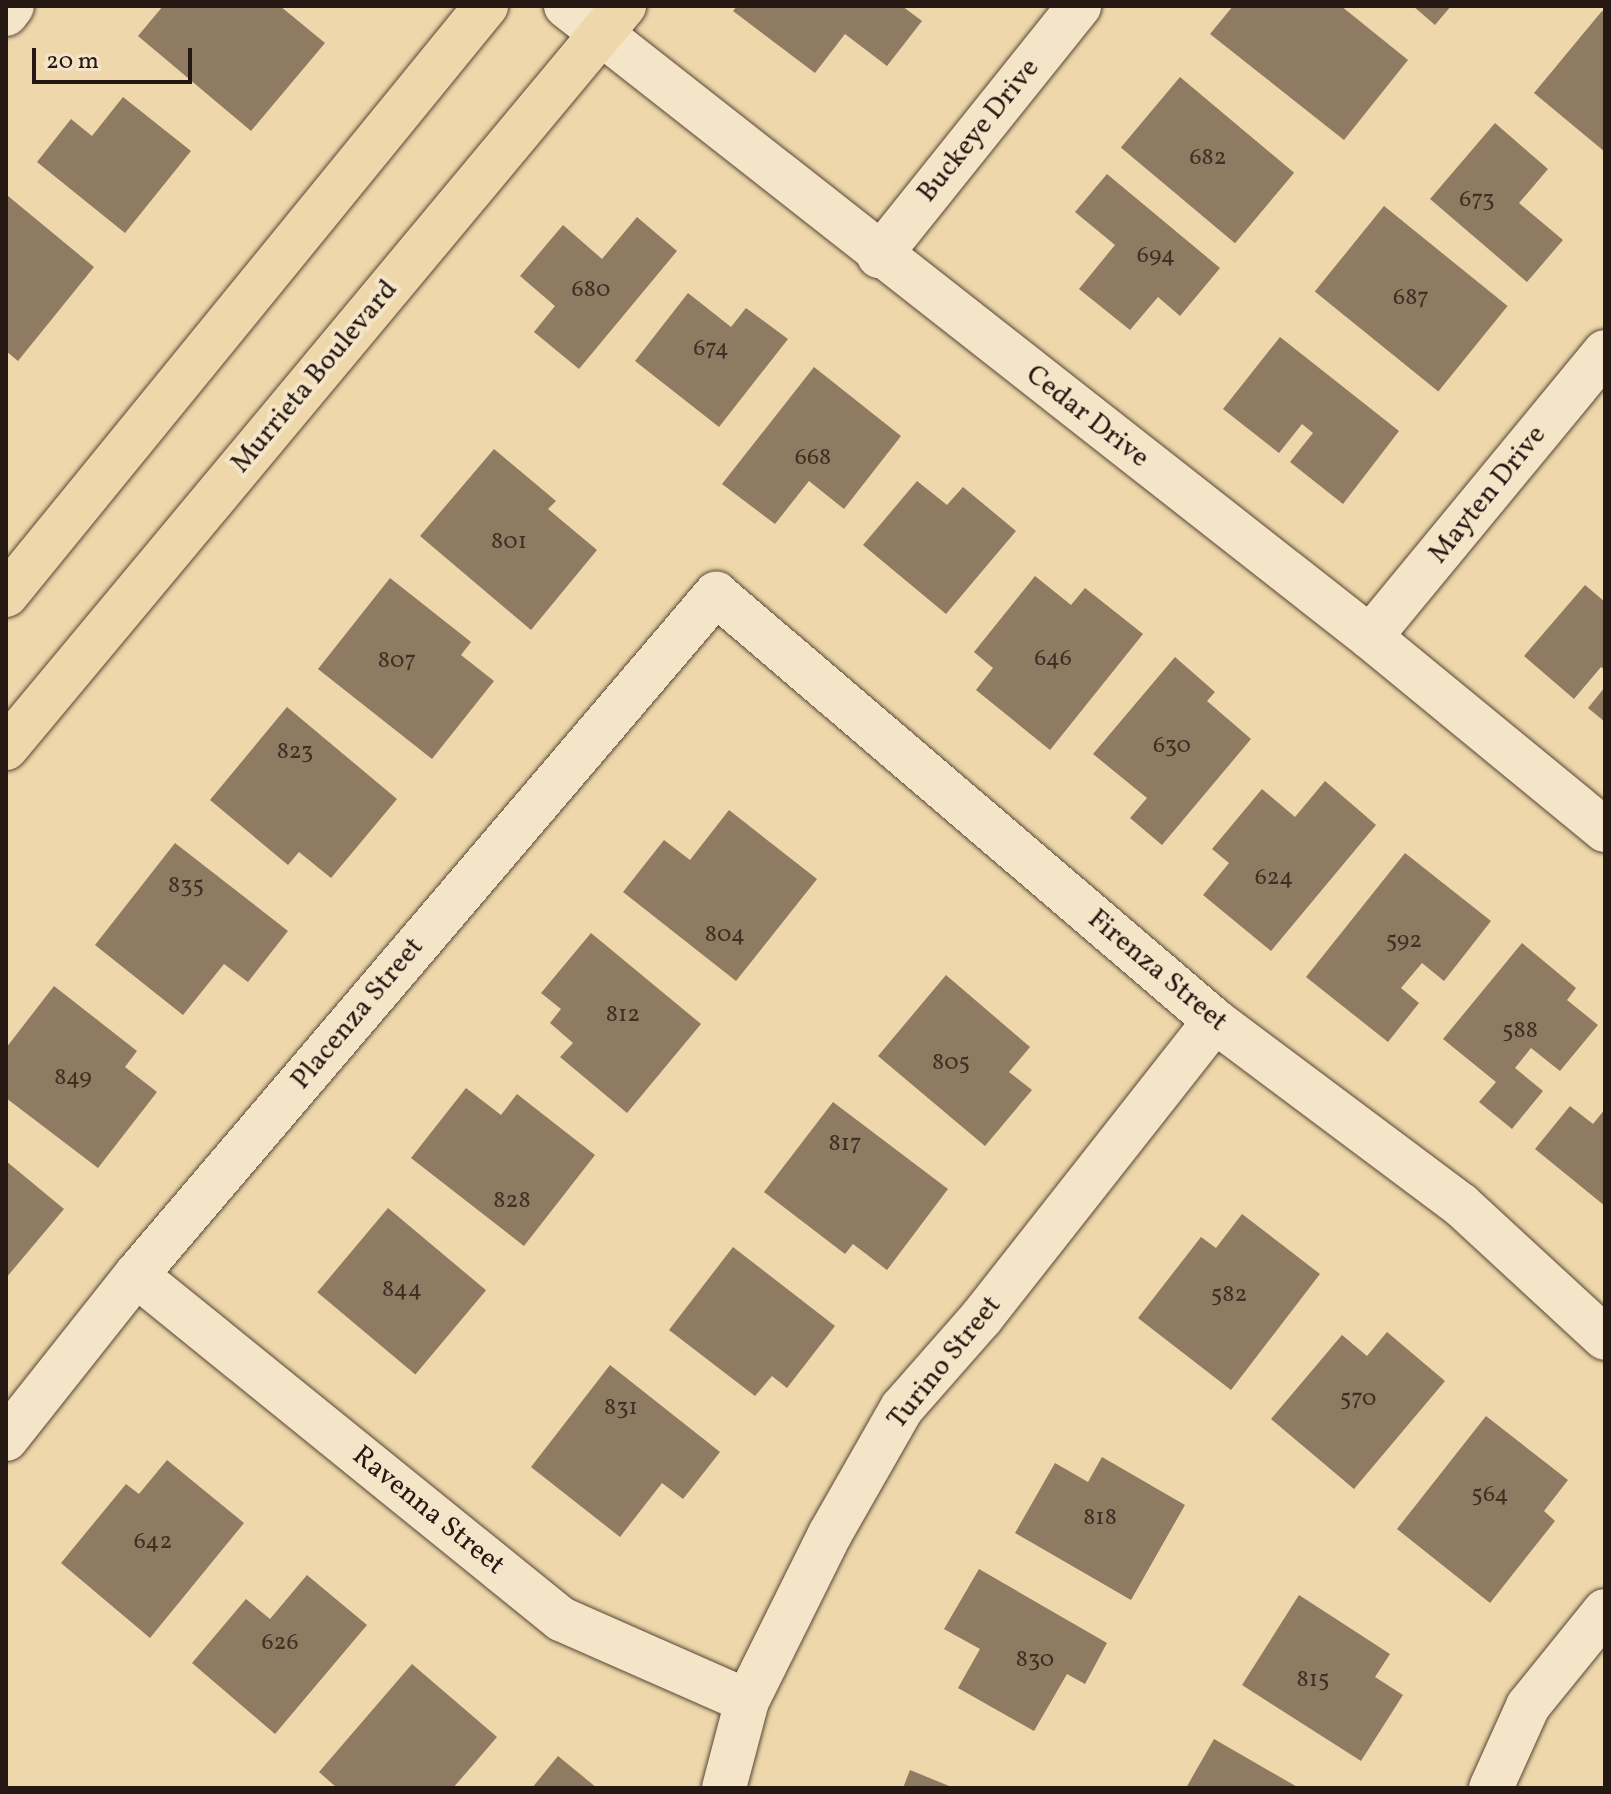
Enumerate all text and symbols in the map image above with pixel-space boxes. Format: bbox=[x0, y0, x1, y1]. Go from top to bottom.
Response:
scale bar bbox=[36, 32, 196, 82]
text: 20 m bbox=[46, 45, 99, 79]
street label: Buckeye Drive bbox=[911, 52, 1047, 210]
house number: 682 bbox=[1189, 145, 1227, 173]
house number: 673 bbox=[1459, 187, 1495, 215]
house number: 694 bbox=[1137, 243, 1175, 271]
street label: Murrieta Boulevard bbox=[224, 274, 406, 480]
house number: 680 bbox=[572, 277, 610, 305]
house number: 687 bbox=[1393, 285, 1429, 313]
house number: 674 bbox=[693, 336, 729, 364]
street label: Cedar Drive bbox=[1019, 359, 1155, 475]
street label: Mayten Drive bbox=[1422, 419, 1554, 571]
house number: 668 bbox=[795, 445, 831, 473]
house number: 801 bbox=[491, 529, 527, 557]
house number: 646 bbox=[1034, 646, 1072, 674]
house number: 807 bbox=[378, 648, 416, 676]
house number: 630 bbox=[1153, 733, 1191, 761]
house number: 823 bbox=[277, 739, 313, 767]
house number: 624 bbox=[1255, 865, 1293, 893]
house number: 835 bbox=[168, 873, 204, 901]
street label: Firenza Street bbox=[1080, 903, 1234, 1039]
house number: 804 bbox=[705, 922, 745, 950]
house number: 592 bbox=[1386, 928, 1422, 956]
street label: Placenza Street bbox=[285, 931, 431, 1097]
house number: 812 bbox=[606, 1002, 640, 1030]
house number: 588 bbox=[1502, 1018, 1538, 1046]
house number: 805 bbox=[932, 1050, 970, 1078]
house number: 849 bbox=[54, 1065, 92, 1093]
house number: 817 bbox=[828, 1131, 862, 1159]
house number: 828 bbox=[493, 1188, 531, 1216]
house number: 844 bbox=[382, 1277, 422, 1305]
house number: 582 bbox=[1211, 1282, 1247, 1310]
street label: Turino Street bbox=[881, 1290, 1009, 1436]
house number: 570 bbox=[1340, 1386, 1376, 1414]
house number: 831 bbox=[604, 1395, 638, 1423]
street label: Ravenna Street bbox=[345, 1439, 511, 1583]
house number: 564 bbox=[1471, 1482, 1509, 1510]
house number: 818 bbox=[1083, 1505, 1117, 1533]
house number: 642 bbox=[134, 1529, 172, 1557]
house number: 626 bbox=[261, 1630, 299, 1658]
house number: 830 bbox=[1016, 1647, 1054, 1675]
house number: 815 bbox=[1296, 1667, 1330, 1695]

